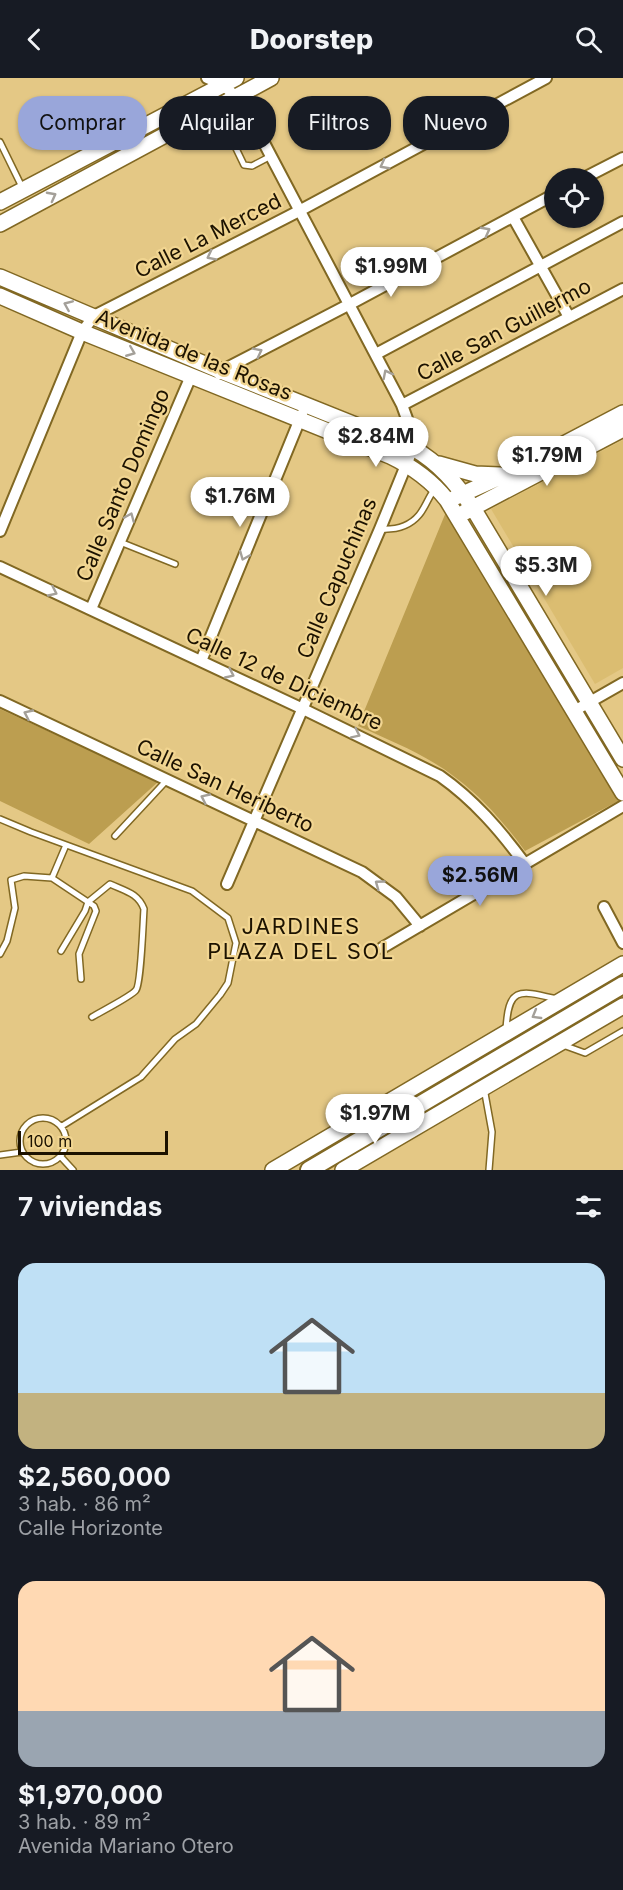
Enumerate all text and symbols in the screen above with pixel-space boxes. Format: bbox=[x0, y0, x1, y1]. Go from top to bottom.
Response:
icon: back bbox=[18, 23, 51, 56]
text: Doorstep bbox=[250, 23, 373, 56]
icon: search bbox=[572, 23, 605, 56]
chip: Comprar bbox=[18, 96, 147, 150]
chip: Alquilar bbox=[159, 96, 276, 150]
chip: Filtros bbox=[288, 96, 391, 150]
chip: Nuevo bbox=[403, 96, 509, 150]
one-way arrow bbox=[379, 158, 390, 170]
map controls bbox=[544, 168, 604, 228]
button: locate bbox=[544, 168, 604, 228]
street label: Calle La Merced bbox=[130, 188, 285, 283]
one-way arrow bbox=[45, 192, 56, 203]
one-way arrow bbox=[480, 227, 491, 238]
pin: $1.99M bbox=[342, 247, 440, 298]
one-way arrow bbox=[207, 249, 218, 260]
text: $1.99M bbox=[355, 254, 427, 278]
street label: Calle San Guillermo bbox=[412, 273, 595, 386]
one-way arrow bbox=[63, 300, 74, 312]
street label: Avenida de las Rosas bbox=[92, 304, 296, 405]
one-way arrow bbox=[125, 345, 136, 357]
one-way arrow bbox=[252, 347, 263, 359]
one-way arrow bbox=[382, 370, 394, 381]
street label: Calle Santo Domingo bbox=[71, 384, 175, 585]
pin: $2.84M bbox=[327, 417, 425, 468]
text: $2.84M bbox=[338, 424, 414, 448]
pin: $1.79M bbox=[498, 436, 596, 487]
text: $1.79M bbox=[512, 443, 582, 467]
pin: $1.76M bbox=[191, 477, 289, 528]
text: $1.76M bbox=[205, 484, 275, 508]
street label: Calle Capuchinas bbox=[291, 493, 382, 662]
one-way arrow bbox=[123, 512, 135, 523]
pin: $5.3M bbox=[504, 546, 588, 597]
one-way arrow bbox=[239, 550, 251, 561]
text: $5.3M bbox=[514, 553, 578, 577]
one-way arrow bbox=[46, 584, 57, 596]
street label: Calle 12 de Diciembre bbox=[182, 622, 387, 735]
one-way arrow bbox=[223, 667, 234, 679]
one-way arrow bbox=[24, 710, 35, 722]
one-way arrow bbox=[349, 727, 360, 738]
street label: Calle San Heriberto bbox=[133, 733, 318, 838]
one-way arrow bbox=[200, 793, 211, 805]
pin: $2.56M bbox=[431, 856, 529, 907]
text: $2.56M bbox=[442, 863, 518, 887]
one-way arrow bbox=[375, 880, 386, 891]
district label: JARDINES PLAZA DEL SOL bbox=[207, 913, 395, 964]
one-way arrow bbox=[532, 1008, 542, 1019]
pin: $1.97M bbox=[326, 1094, 424, 1145]
text: $1.97M bbox=[339, 1101, 411, 1125]
scale bar bbox=[18, 1128, 168, 1156]
text: 100 m bbox=[27, 1131, 72, 1151]
icon: filters bbox=[572, 1190, 605, 1223]
text: 7 viviendas bbox=[18, 1191, 162, 1222]
icon: home bbox=[258, 1302, 366, 1410]
text: $2,560,000 bbox=[18, 1461, 171, 1492]
text: 3 hab. · 86 m² bbox=[18, 1492, 151, 1516]
text: Calle Horizonte bbox=[18, 1516, 163, 1540]
icon: home bbox=[258, 1620, 366, 1728]
text: $1,970,000 bbox=[18, 1779, 163, 1810]
text: 3 hab. · 89 m² bbox=[18, 1810, 151, 1834]
text: Avenida Mariano Otero bbox=[18, 1834, 234, 1858]

